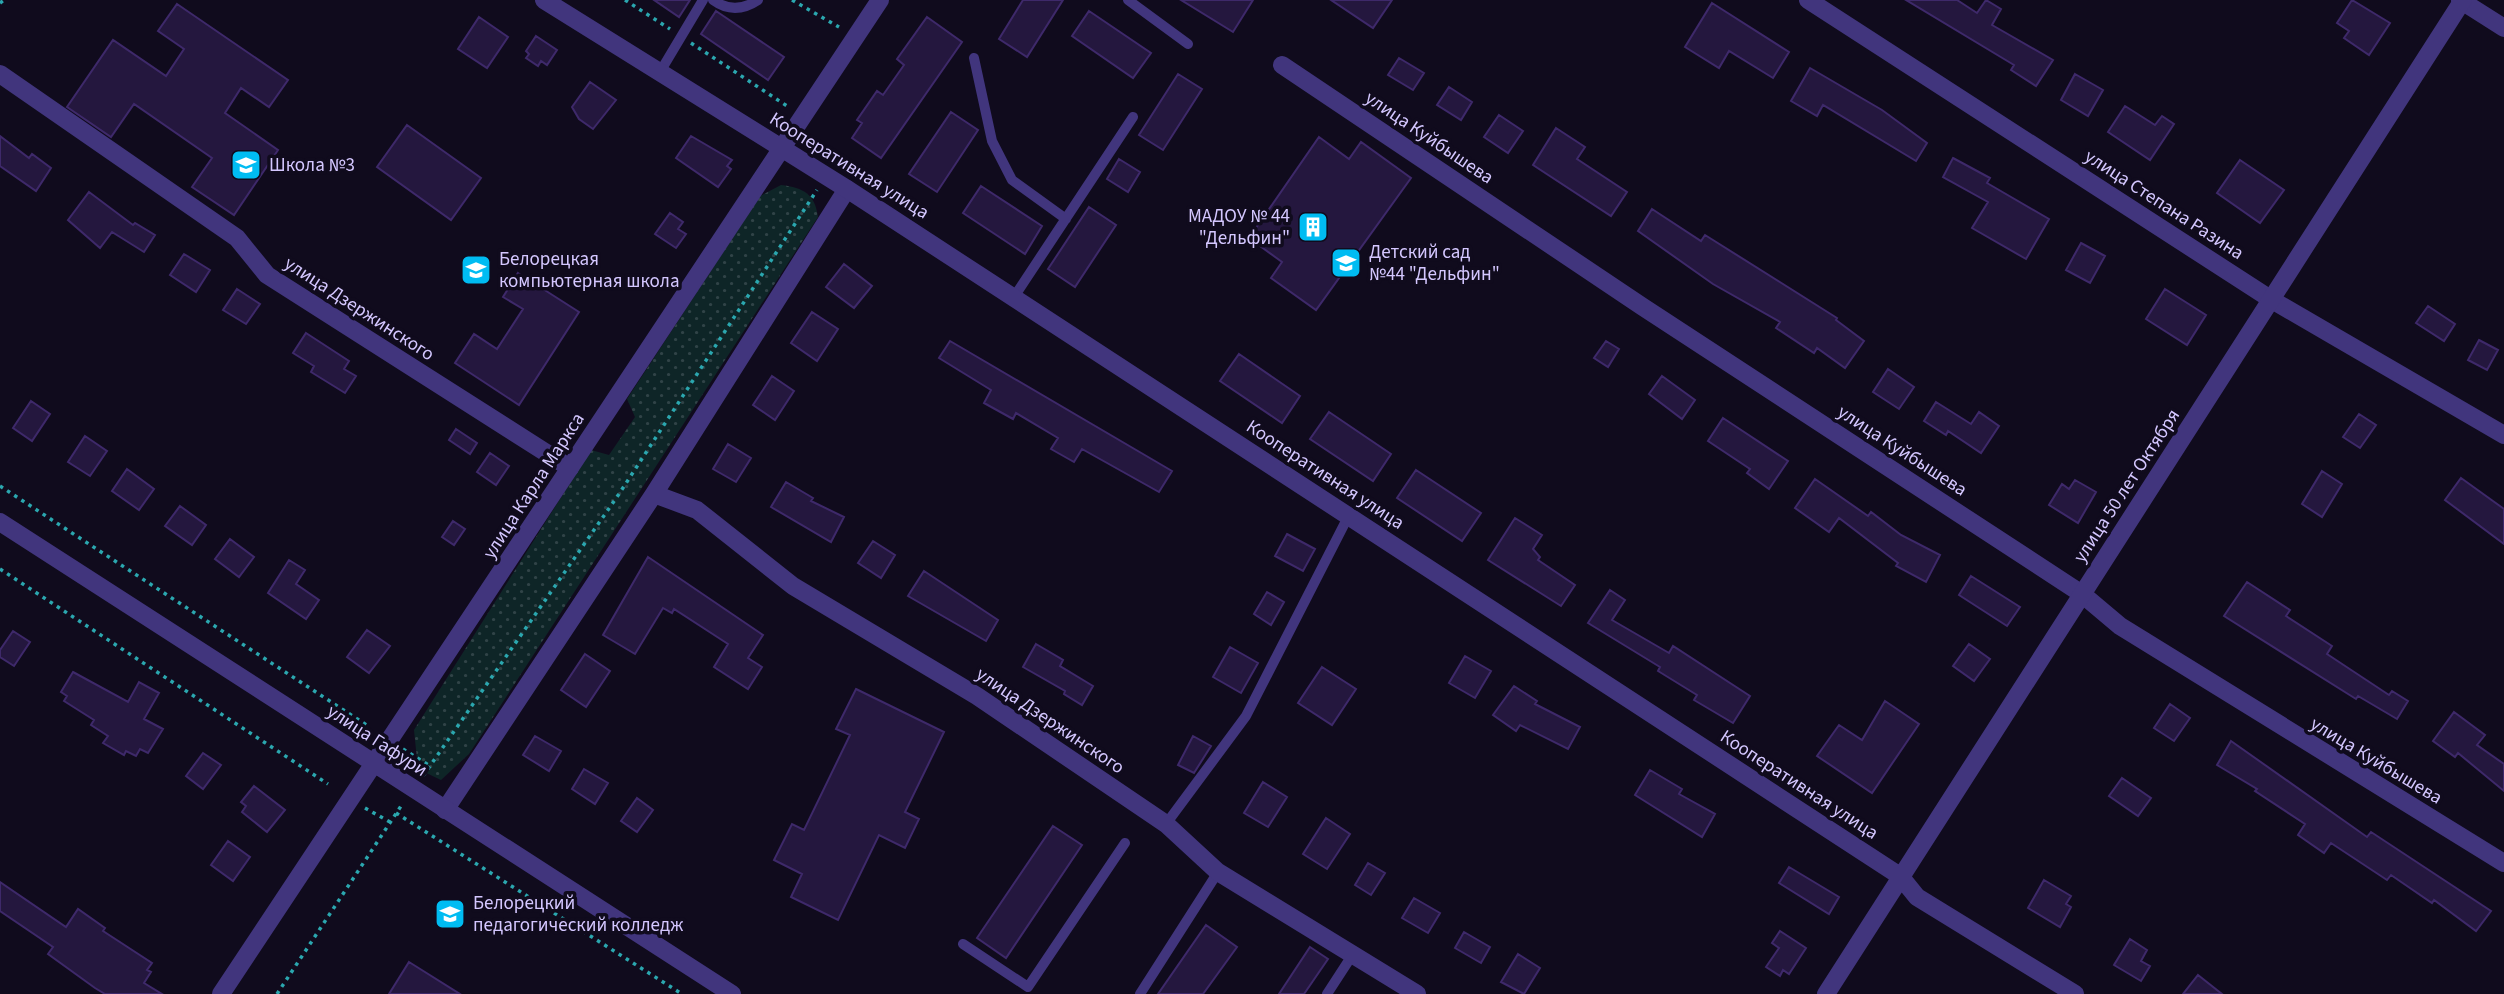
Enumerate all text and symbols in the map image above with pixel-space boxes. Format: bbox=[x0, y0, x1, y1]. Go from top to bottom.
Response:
street label: улица Куйбышева bbox=[1359, 85, 1499, 191]
street label: Кооперативная улица bbox=[764, 106, 934, 226]
street label: улица Степана Разина bbox=[2079, 143, 2249, 267]
school or university icon: Школа №3 bbox=[229, 148, 263, 182]
place label: Школа №3 bbox=[269, 152, 355, 179]
place label: МАДОУ № 44 "Дельфин" bbox=[1188, 203, 1290, 252]
building icon: МАДОУ № 44 "Дельфин" bbox=[1296, 210, 1330, 244]
place label: Детский сад №44 "Дельфин" bbox=[1369, 239, 1500, 288]
place label: Белорецкая компьютерная школа bbox=[499, 246, 680, 295]
school or university icon: Детский сад №44 "Дельфин" bbox=[1329, 246, 1363, 280]
street label: улица Дзержинского bbox=[279, 250, 439, 368]
school or university icon: Белорецкая компьютерная школа bbox=[459, 253, 493, 287]
street label: улица Куйбышева bbox=[1832, 399, 1972, 503]
street label: улица 50 лет Октября bbox=[2067, 404, 2187, 568]
street label: улица Карла Маркса bbox=[477, 408, 591, 564]
street label: Кооперативная улица bbox=[1241, 414, 1409, 536]
street label: улица Дзержинского bbox=[970, 661, 1130, 781]
street label: улица Гафури bbox=[321, 698, 433, 784]
street label: улица Куйбышева bbox=[2305, 711, 2447, 811]
street label: Кооперативная улица bbox=[1715, 724, 1883, 846]
place label: Белорецкий педагогический колледж bbox=[473, 890, 683, 939]
school or university icon: Белорецкий педагогический колледж bbox=[433, 897, 467, 931]

